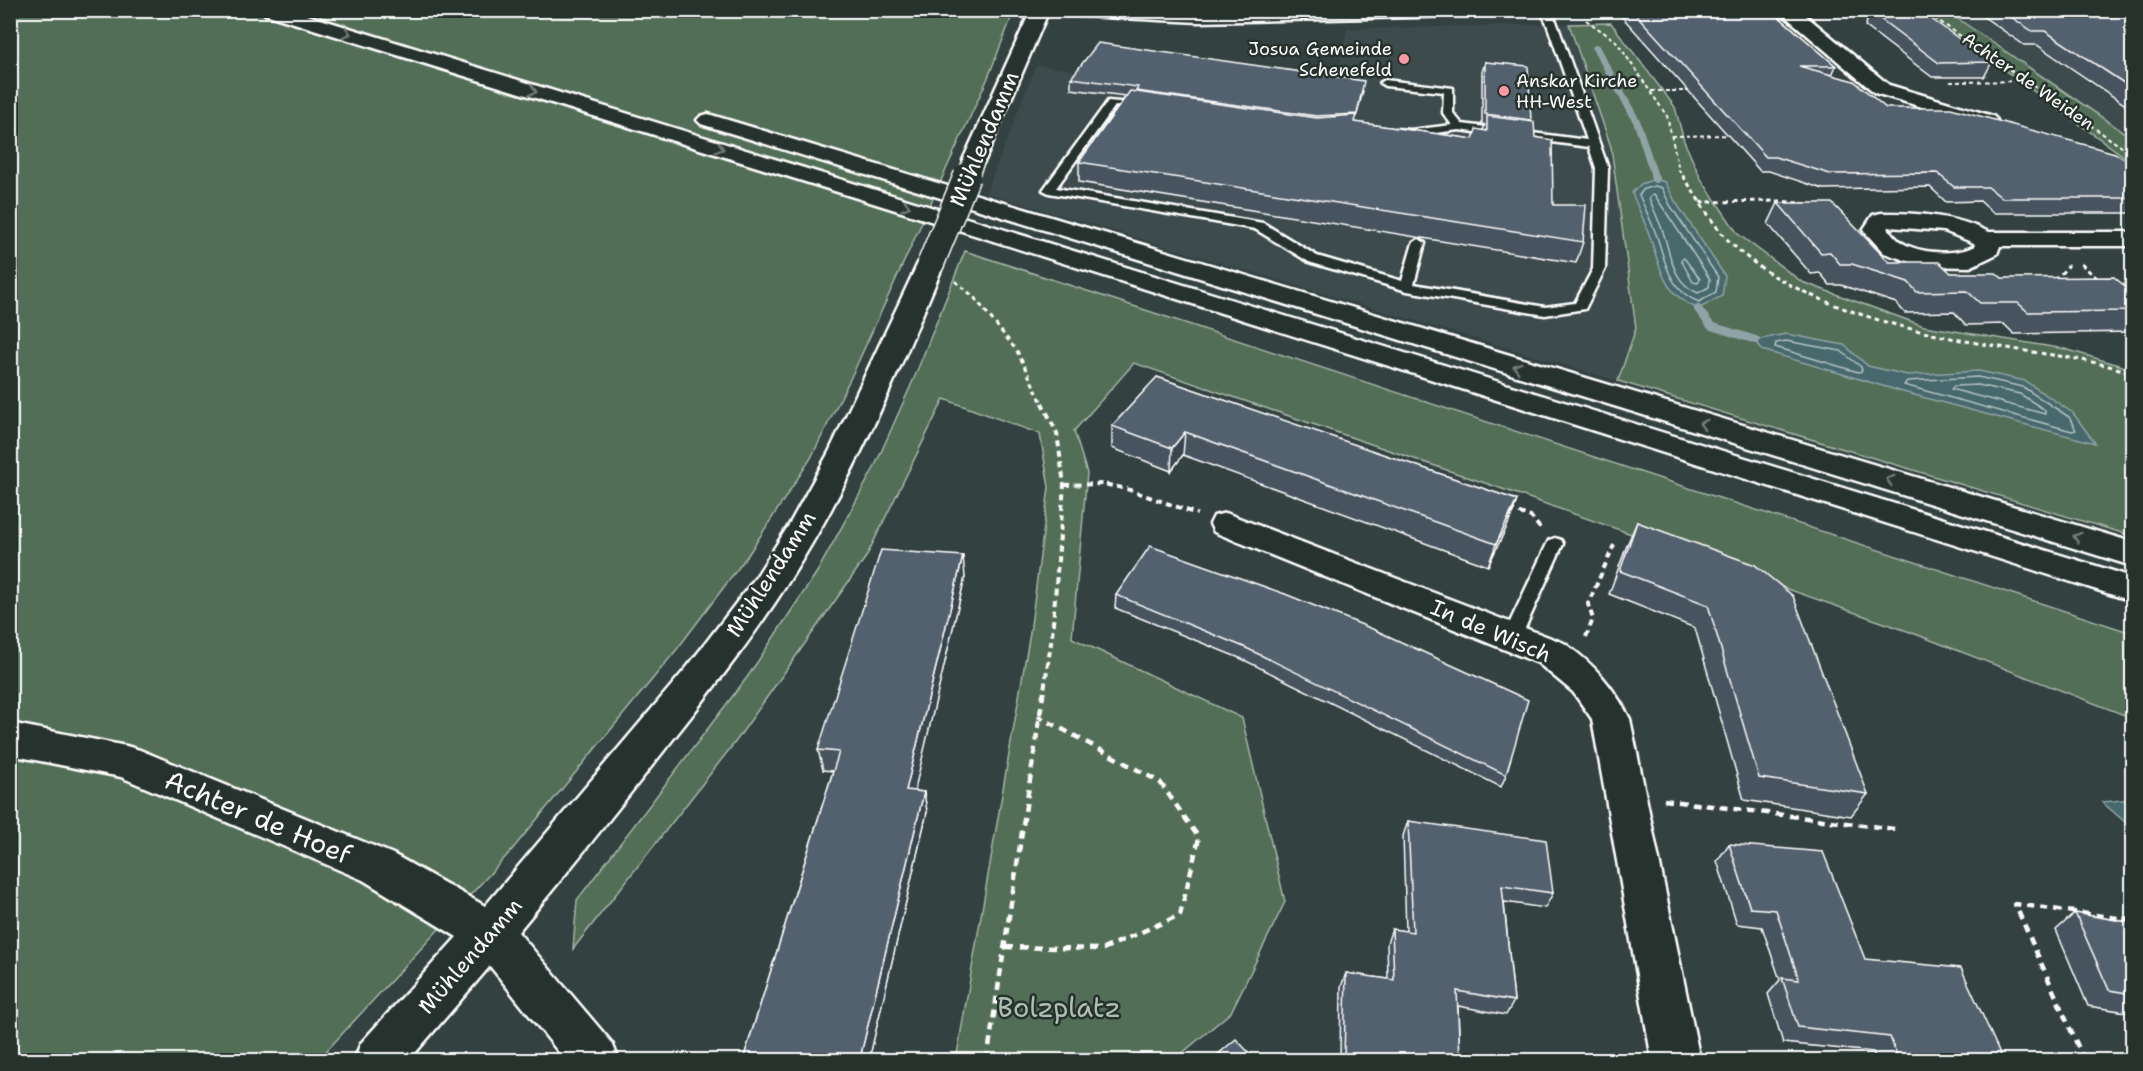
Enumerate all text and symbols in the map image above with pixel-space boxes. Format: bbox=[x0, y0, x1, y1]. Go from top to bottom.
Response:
one-way arrow bbox=[341, 26, 352, 38]
street label: Achter de Weiden bbox=[1957, 26, 2099, 136]
place label: Josua Gemeinde Schenefeld bbox=[1248, 37, 1392, 82]
marker: Josua Gemeinde Schenefeld bbox=[1397, 52, 1411, 66]
street label: Mühlendamm bbox=[942, 67, 1026, 211]
place label: Anskar Kirche HH-West bbox=[1516, 69, 1638, 114]
one-way arrow bbox=[528, 84, 538, 96]
marker: Anskar Kirche HH-West bbox=[1497, 84, 1511, 98]
one-way arrow bbox=[714, 141, 725, 153]
one-way arrow bbox=[900, 199, 911, 211]
one-way arrow bbox=[1512, 362, 1523, 374]
one-way arrow bbox=[1698, 419, 1709, 431]
one-way arrow bbox=[1885, 475, 1896, 488]
street label: Mühlendamm bbox=[719, 505, 823, 643]
one-way arrow bbox=[2072, 532, 2083, 544]
street label: In de Wisch bbox=[1426, 593, 1556, 669]
street label: Achter de Hoef bbox=[159, 761, 358, 873]
street label: Mühlendamm bbox=[412, 892, 528, 1020]
park label: Bolzplatz bbox=[997, 989, 1121, 1026]

